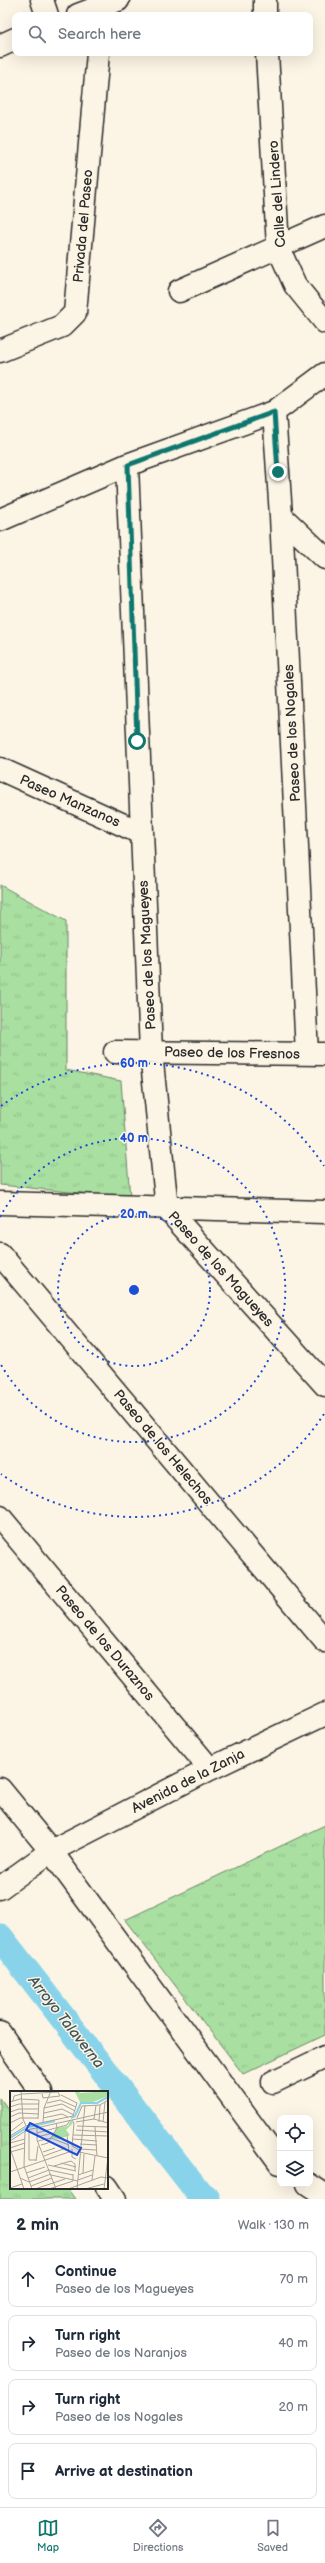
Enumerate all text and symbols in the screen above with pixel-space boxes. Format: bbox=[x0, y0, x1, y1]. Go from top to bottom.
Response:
search box bbox=[12, 12, 313, 56]
icon: search bbox=[26, 23, 48, 45]
text: Search here bbox=[58, 25, 141, 44]
street label: Calle del Lindero bbox=[265, 140, 289, 248]
street label: Privada del Paseo bbox=[70, 169, 96, 283]
route end bbox=[269, 463, 287, 481]
street label: Paseo de los Nogales bbox=[280, 664, 304, 802]
route start bbox=[128, 732, 146, 750]
street label: Paseo Manzanos bbox=[17, 771, 123, 831]
street label: Paseo de los Magueyes bbox=[135, 880, 159, 1030]
street label: Paseo de los Fresnos bbox=[164, 1043, 300, 1063]
text: 60 m bbox=[120, 1056, 148, 1071]
text: 40 m bbox=[120, 1131, 148, 1146]
text: 20 m bbox=[120, 1207, 148, 1222]
street label: Paseo de los Magueyes bbox=[165, 1208, 277, 1330]
centre of rings bbox=[127, 1283, 141, 1297]
street label: Paseo de los Helechos bbox=[110, 1386, 216, 1508]
street label: Paseo de los Duraznos bbox=[52, 1582, 158, 1704]
street label: Avenida de la Zanja bbox=[129, 1745, 247, 1817]
water label: Arroyo Talaverna bbox=[23, 1971, 108, 2072]
inset map bbox=[10, 2091, 108, 2189]
map controls bbox=[277, 2115, 313, 2187]
button: locate bbox=[277, 2115, 313, 2151]
button: layers bbox=[277, 2151, 313, 2187]
text: 2 min bbox=[16, 2215, 59, 2235]
text: Walk · 130 m bbox=[238, 2217, 309, 2233]
text: Continue bbox=[55, 2262, 117, 2281]
icon: ahead bbox=[17, 2268, 39, 2290]
text: 70 m bbox=[280, 2271, 308, 2287]
text: Paseo de los Magueyes bbox=[55, 2281, 194, 2297]
text: Turn right bbox=[55, 2326, 120, 2345]
icon: right bbox=[17, 2332, 39, 2354]
text: 40 m bbox=[278, 2335, 308, 2351]
text: Paseo de los Naranjos bbox=[55, 2345, 187, 2361]
text: Turn right bbox=[55, 2390, 120, 2409]
icon: right bbox=[17, 2396, 39, 2418]
text: 20 m bbox=[278, 2399, 308, 2415]
text: Paseo de los Nogales bbox=[55, 2409, 183, 2425]
icon: arrive bbox=[17, 2460, 39, 2482]
text: Arrive at destination bbox=[55, 2462, 193, 2481]
tab: Map bbox=[37, 2517, 59, 2554]
tab: Directions bbox=[133, 2517, 183, 2554]
tab: Saved bbox=[257, 2517, 288, 2554]

